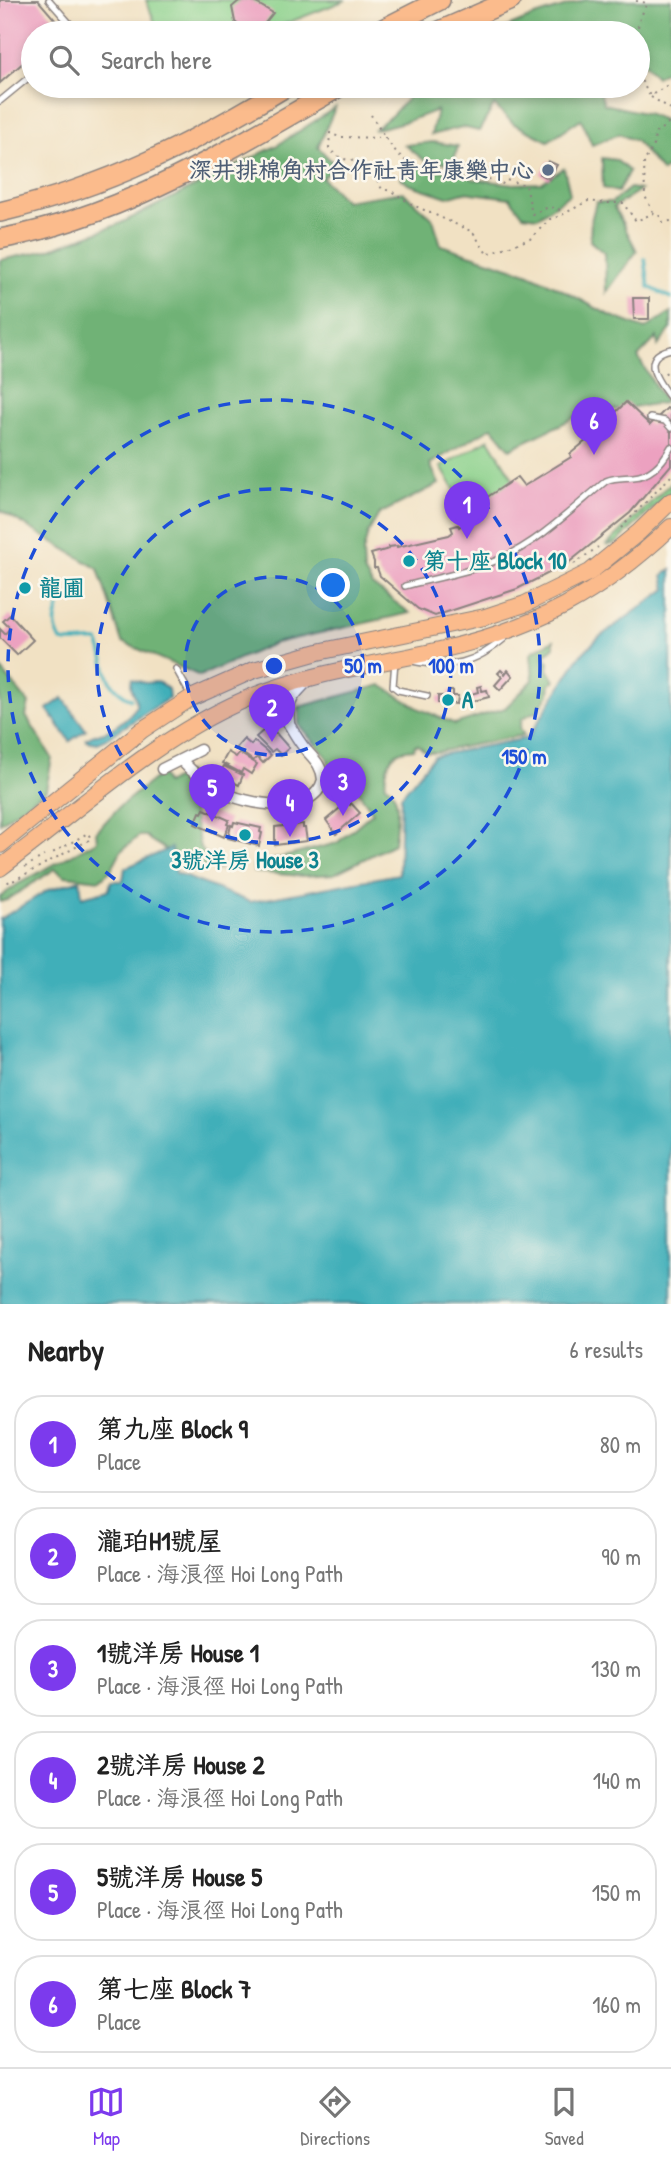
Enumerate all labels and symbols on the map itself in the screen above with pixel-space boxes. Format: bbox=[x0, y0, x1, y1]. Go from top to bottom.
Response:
place label: 深井排棉角村合作社青年康樂中心 bbox=[189, 154, 534, 185]
marker: 深井排棉角村合作社青年康樂中心 bbox=[540, 162, 556, 178]
pin: 6 bbox=[571, 397, 617, 455]
pin: 1 bbox=[444, 481, 490, 539]
place label: 第十座 Block 10 bbox=[423, 545, 567, 576]
marker: 第十座 Block 10 bbox=[401, 553, 417, 569]
your location bbox=[316, 568, 350, 602]
place label: 龍圃 bbox=[39, 572, 85, 603]
marker: 龍圃 bbox=[17, 580, 33, 596]
text: 50 m bbox=[344, 651, 382, 680]
text: 100 m bbox=[428, 651, 474, 680]
centre of rings bbox=[262, 654, 286, 678]
pin: 2 bbox=[249, 684, 295, 742]
place label: A bbox=[462, 684, 474, 715]
marker: A bbox=[440, 692, 456, 708]
text: 150 m bbox=[501, 742, 547, 771]
pin: 3 bbox=[320, 758, 366, 816]
pin: 5 bbox=[189, 764, 235, 822]
pin: 4 bbox=[267, 779, 313, 837]
marker: 3號洋房 House 3 bbox=[237, 827, 253, 843]
place label: 3號洋房 House 3 bbox=[171, 844, 319, 875]

